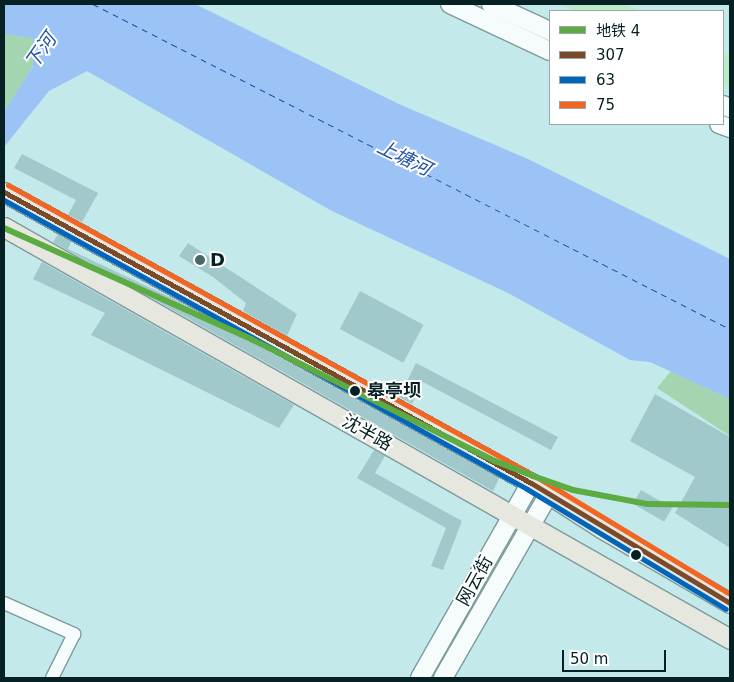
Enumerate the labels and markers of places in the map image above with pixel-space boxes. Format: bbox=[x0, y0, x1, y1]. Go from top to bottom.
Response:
place label: D bbox=[210, 249, 225, 271]
marker: D bbox=[194, 254, 206, 266]
place label: 皋亭坝 bbox=[367, 380, 421, 402]
marker: 皋亭坝 bbox=[347, 383, 363, 399]
unlabelled marker bbox=[631, 550, 641, 560]

